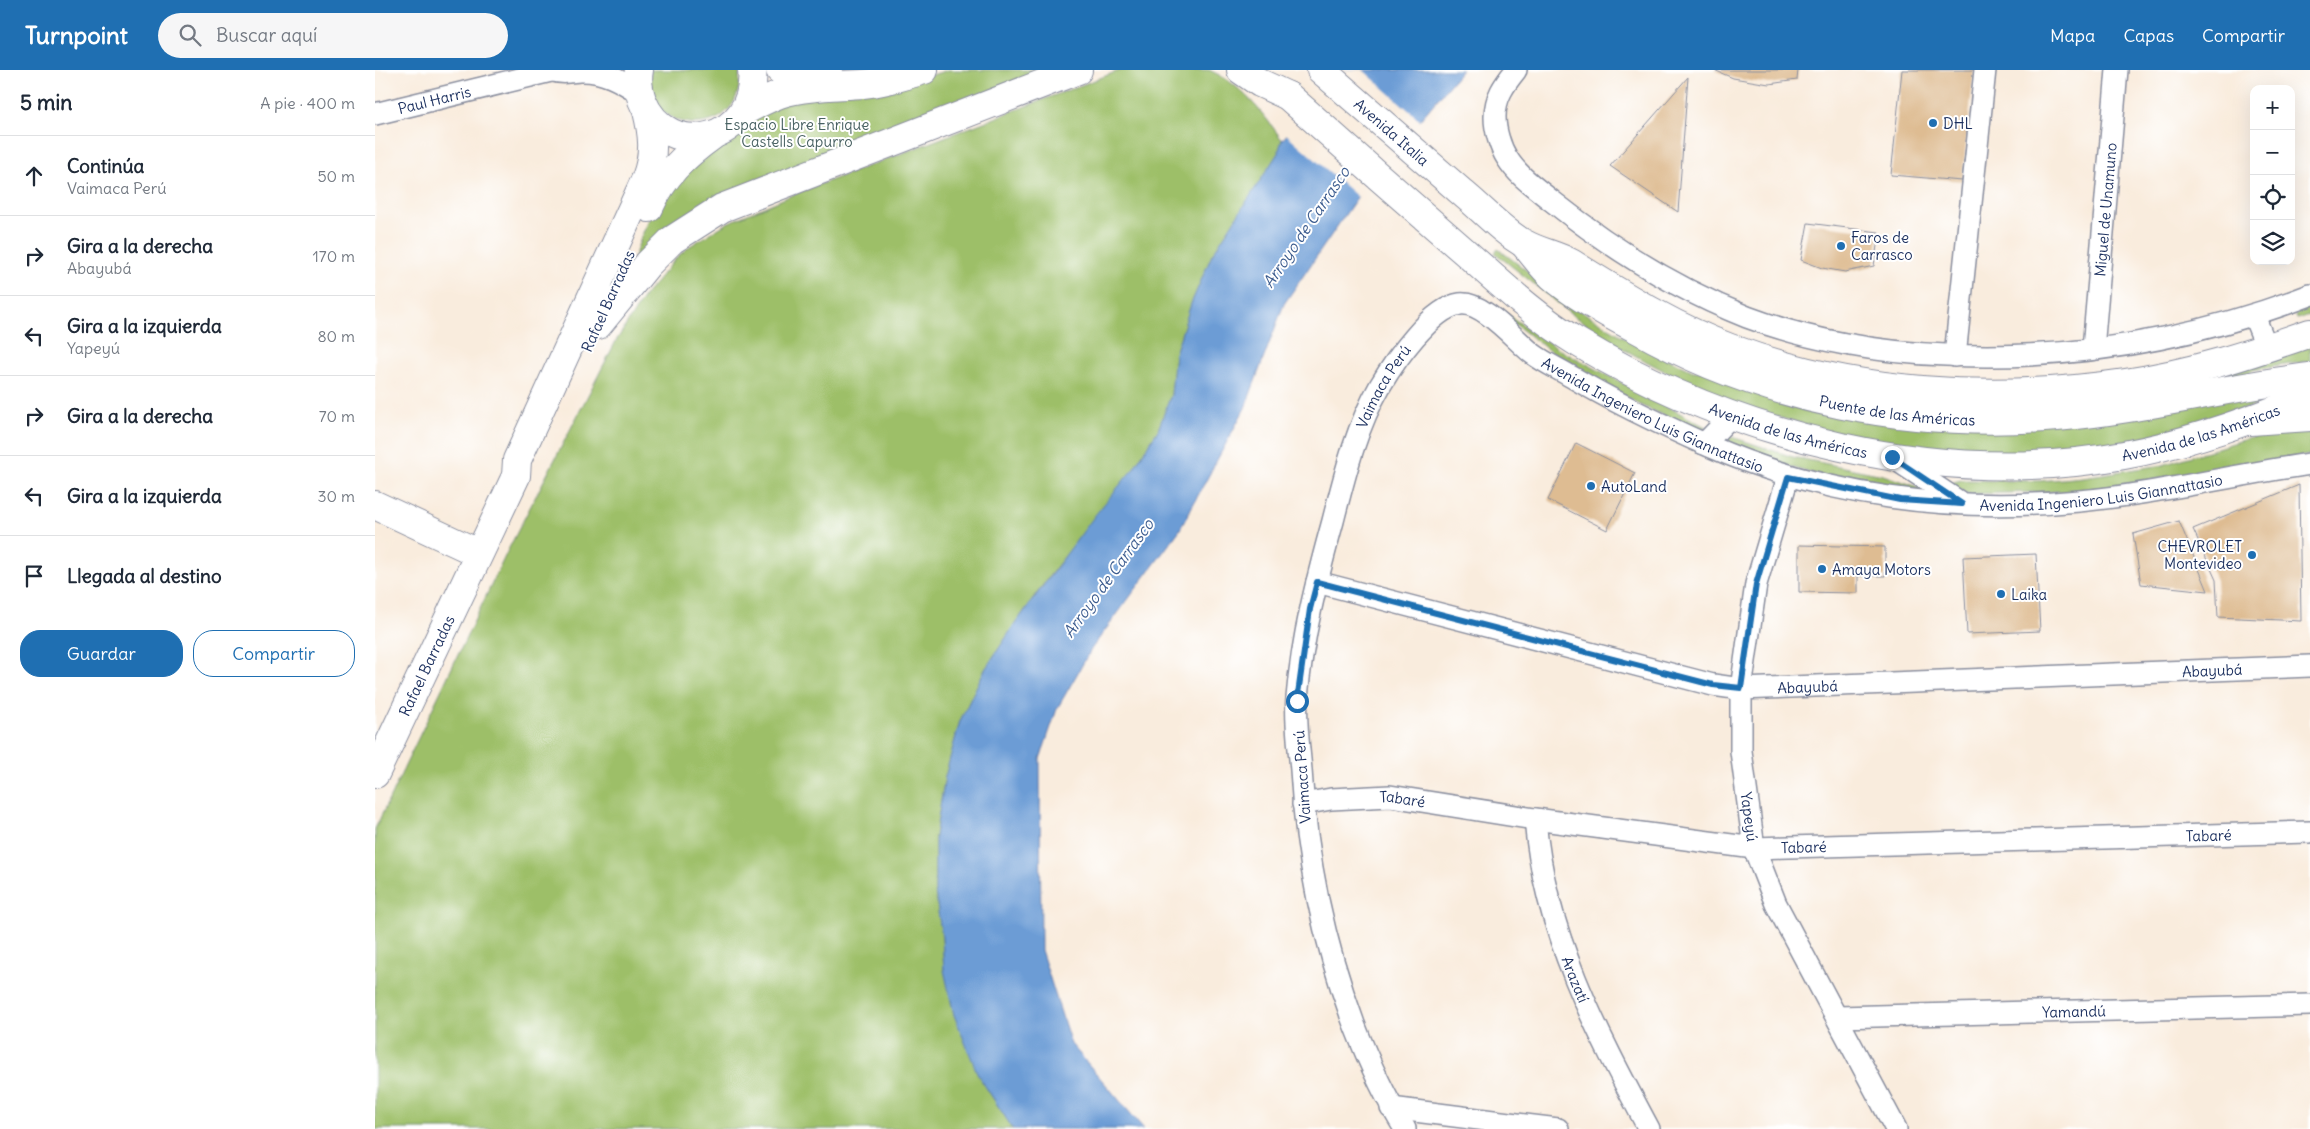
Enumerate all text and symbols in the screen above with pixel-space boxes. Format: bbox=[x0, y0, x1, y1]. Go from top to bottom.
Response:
search box bbox=[158, 13, 508, 58]
text: Turnpoint bbox=[25, 20, 128, 50]
icon: search bbox=[176, 21, 204, 49]
text: Buscar aquí bbox=[216, 23, 317, 47]
text: Mapa bbox=[2050, 24, 2095, 47]
text: Capas bbox=[2123, 24, 2174, 47]
text: Compartir bbox=[2202, 24, 2285, 47]
street label: Paul Harris bbox=[396, 81, 473, 118]
map controls bbox=[2250, 85, 2295, 265]
button: + bbox=[2250, 85, 2295, 130]
text: 5 min bbox=[20, 89, 72, 116]
text: A pie · 400 m bbox=[260, 93, 355, 113]
street label: Avenida Italia bbox=[1350, 94, 1433, 170]
place label: DHL bbox=[1943, 114, 1973, 133]
park label: Espacio Libre Enrique Castells Capurro bbox=[725, 115, 869, 151]
marker: DHL bbox=[1927, 117, 1939, 129]
button: − bbox=[2250, 130, 2295, 175]
street label: Miguel de Unamuno bbox=[2090, 142, 2120, 277]
text: Continúa bbox=[67, 154, 144, 178]
icon: ahead bbox=[20, 162, 48, 190]
water label: Arroyo de Carrasco bbox=[1258, 162, 1354, 291]
text: 50 m bbox=[317, 166, 355, 186]
button: locate bbox=[2250, 175, 2295, 220]
text: Vaimaca Perú bbox=[67, 178, 167, 198]
button: layers bbox=[2250, 220, 2295, 265]
place label: Faros de Carrasco bbox=[1851, 228, 1913, 264]
text: Gira a la derecha bbox=[67, 234, 213, 258]
marker: Faros de Carrasco bbox=[1835, 240, 1847, 252]
icon: right bbox=[20, 242, 48, 270]
text: 170 m bbox=[312, 246, 355, 266]
street label: Rafael Barradas bbox=[577, 247, 639, 355]
text: Abayubá bbox=[67, 258, 132, 278]
text: Gira a la izquierda bbox=[67, 314, 222, 338]
icon: left bbox=[20, 322, 48, 350]
text: 80 m bbox=[317, 326, 355, 346]
text: Yapeyú bbox=[67, 338, 120, 358]
street label: Vaimaca Perú bbox=[1352, 341, 1415, 431]
street label: Avenida Ingeniero Luis Giannattasio bbox=[1539, 353, 1766, 476]
street label: Puente de las Américas bbox=[1818, 391, 1976, 429]
street label: Avenida de las Américas bbox=[1706, 398, 1869, 462]
street label: Avenida de las Américas bbox=[2120, 400, 2283, 465]
icon: right bbox=[20, 402, 48, 430]
text: Gira a la derecha bbox=[67, 404, 213, 428]
text: 70 m bbox=[319, 406, 355, 426]
route end bbox=[1881, 446, 1904, 469]
street label: Avenida Ingeniero Luis Giannattasio bbox=[1979, 470, 2224, 514]
place label: AutoLand bbox=[1601, 477, 1667, 496]
marker: AutoLand bbox=[1585, 480, 1597, 492]
icon: left bbox=[20, 482, 48, 510]
text: Gira a la izquierda bbox=[67, 484, 222, 508]
text: 30 m bbox=[318, 486, 355, 506]
water label: Arroyo de Carrasco bbox=[1058, 514, 1158, 641]
place label: CHEVROLET Montevideo bbox=[2157, 537, 2242, 573]
marker: CHEVROLET Montevideo bbox=[2246, 549, 2258, 561]
place label: Amaya Motors bbox=[1832, 560, 1931, 579]
icon: arrive bbox=[20, 562, 48, 590]
marker: Amaya Motors bbox=[1816, 563, 1828, 575]
text: Llegada al destino bbox=[67, 564, 222, 588]
place label: Laika bbox=[2011, 585, 2048, 604]
marker: Laika bbox=[1995, 588, 2007, 600]
street label: Rafael Barradas bbox=[394, 612, 458, 719]
button: Guardar bbox=[20, 630, 183, 677]
button: Compartir bbox=[193, 630, 355, 677]
street label: Abayubá bbox=[2182, 659, 2243, 681]
street label: Abayubá bbox=[1777, 676, 1839, 697]
route start bbox=[1286, 690, 1309, 713]
street label: Vaimaca Perú bbox=[1289, 730, 1315, 824]
street label: Tabaré bbox=[1379, 786, 1427, 811]
street label: Yapeyú bbox=[1737, 791, 1763, 843]
street label: Tabaré bbox=[2185, 825, 2232, 845]
street label: Tabaré bbox=[1780, 836, 1827, 857]
street label: Arazatí bbox=[1558, 953, 1594, 1005]
street label: Yamandú bbox=[2042, 1001, 2106, 1021]

